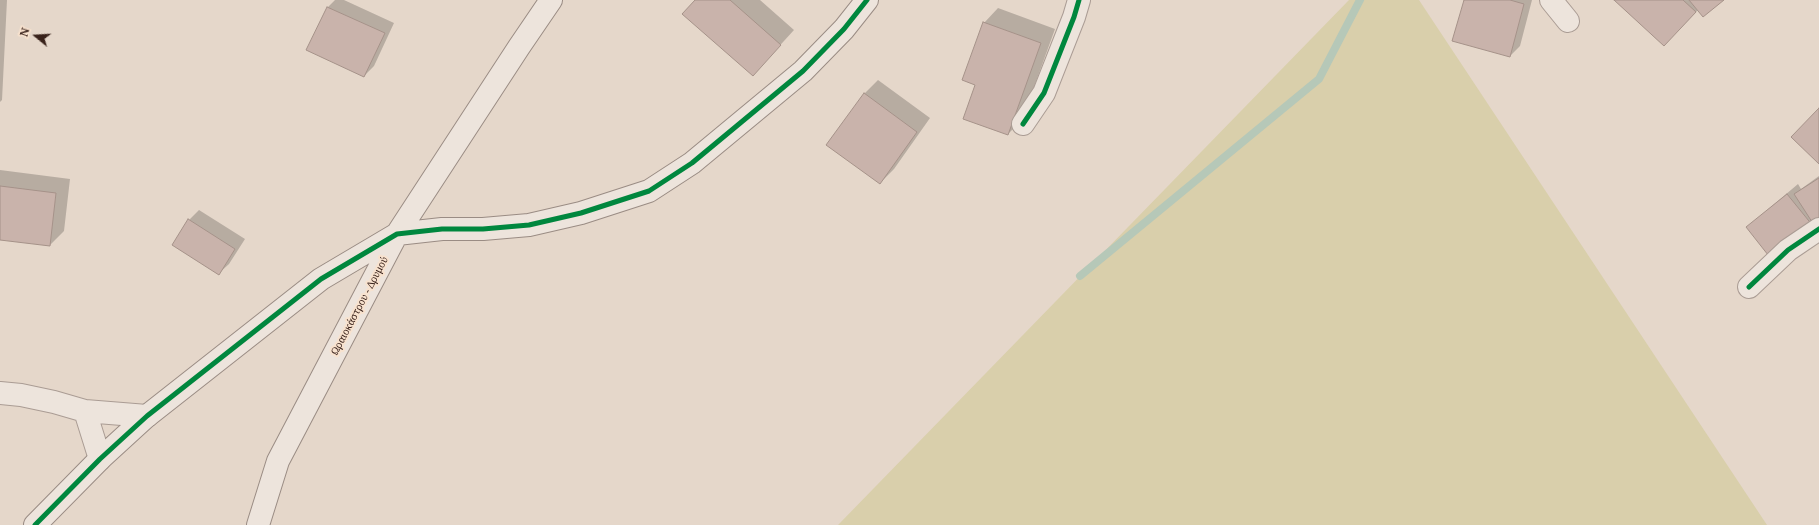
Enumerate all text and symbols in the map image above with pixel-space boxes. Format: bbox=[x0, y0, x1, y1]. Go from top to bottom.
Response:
north arrow bbox=[16, 16, 56, 56]
text: N bbox=[16, 26, 33, 39]
street label: Ωραιοκάστρου - Δρυμού bbox=[329, 255, 391, 357]

